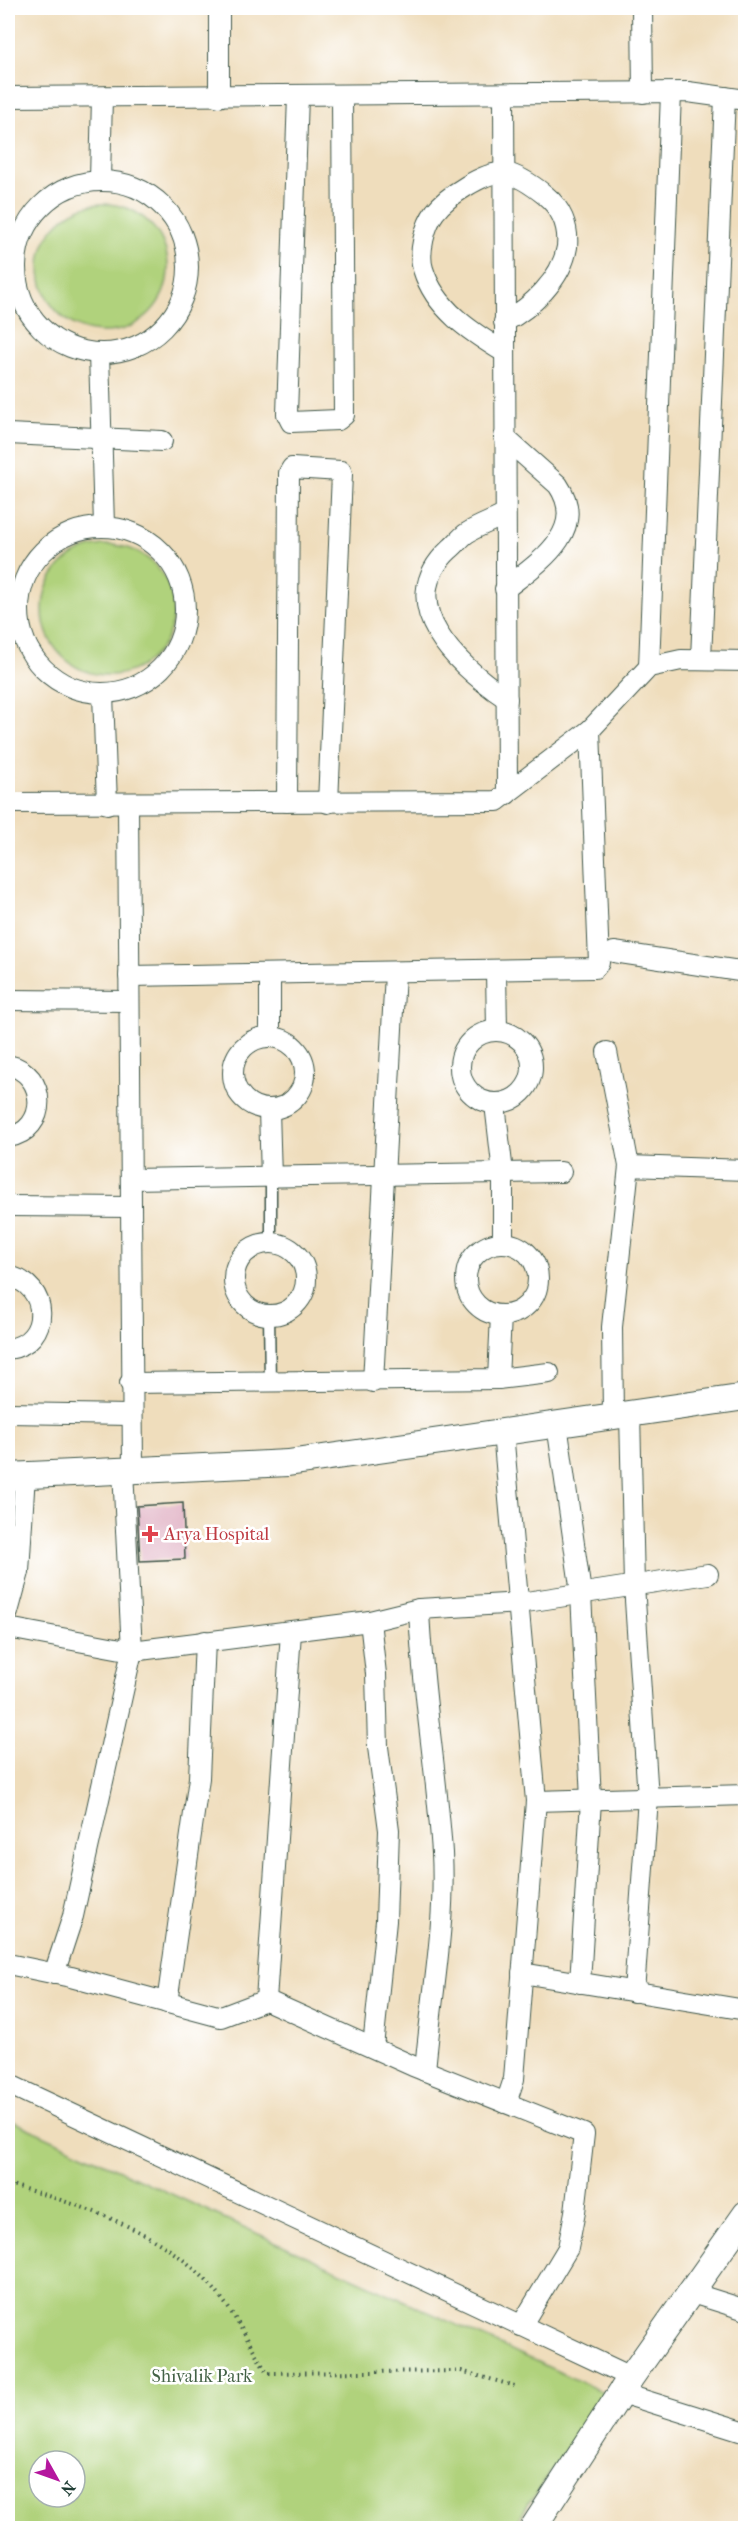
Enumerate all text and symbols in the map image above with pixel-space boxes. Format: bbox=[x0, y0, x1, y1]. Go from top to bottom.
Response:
place label: Arya Hospital bbox=[163, 1524, 269, 1545]
marker: Arya Hospital bbox=[141, 1525, 159, 1543]
park label: Shivalik Park bbox=[152, 2366, 253, 2387]
north arrow bbox=[27, 2449, 87, 2509]
text: N bbox=[56, 2478, 79, 2500]

